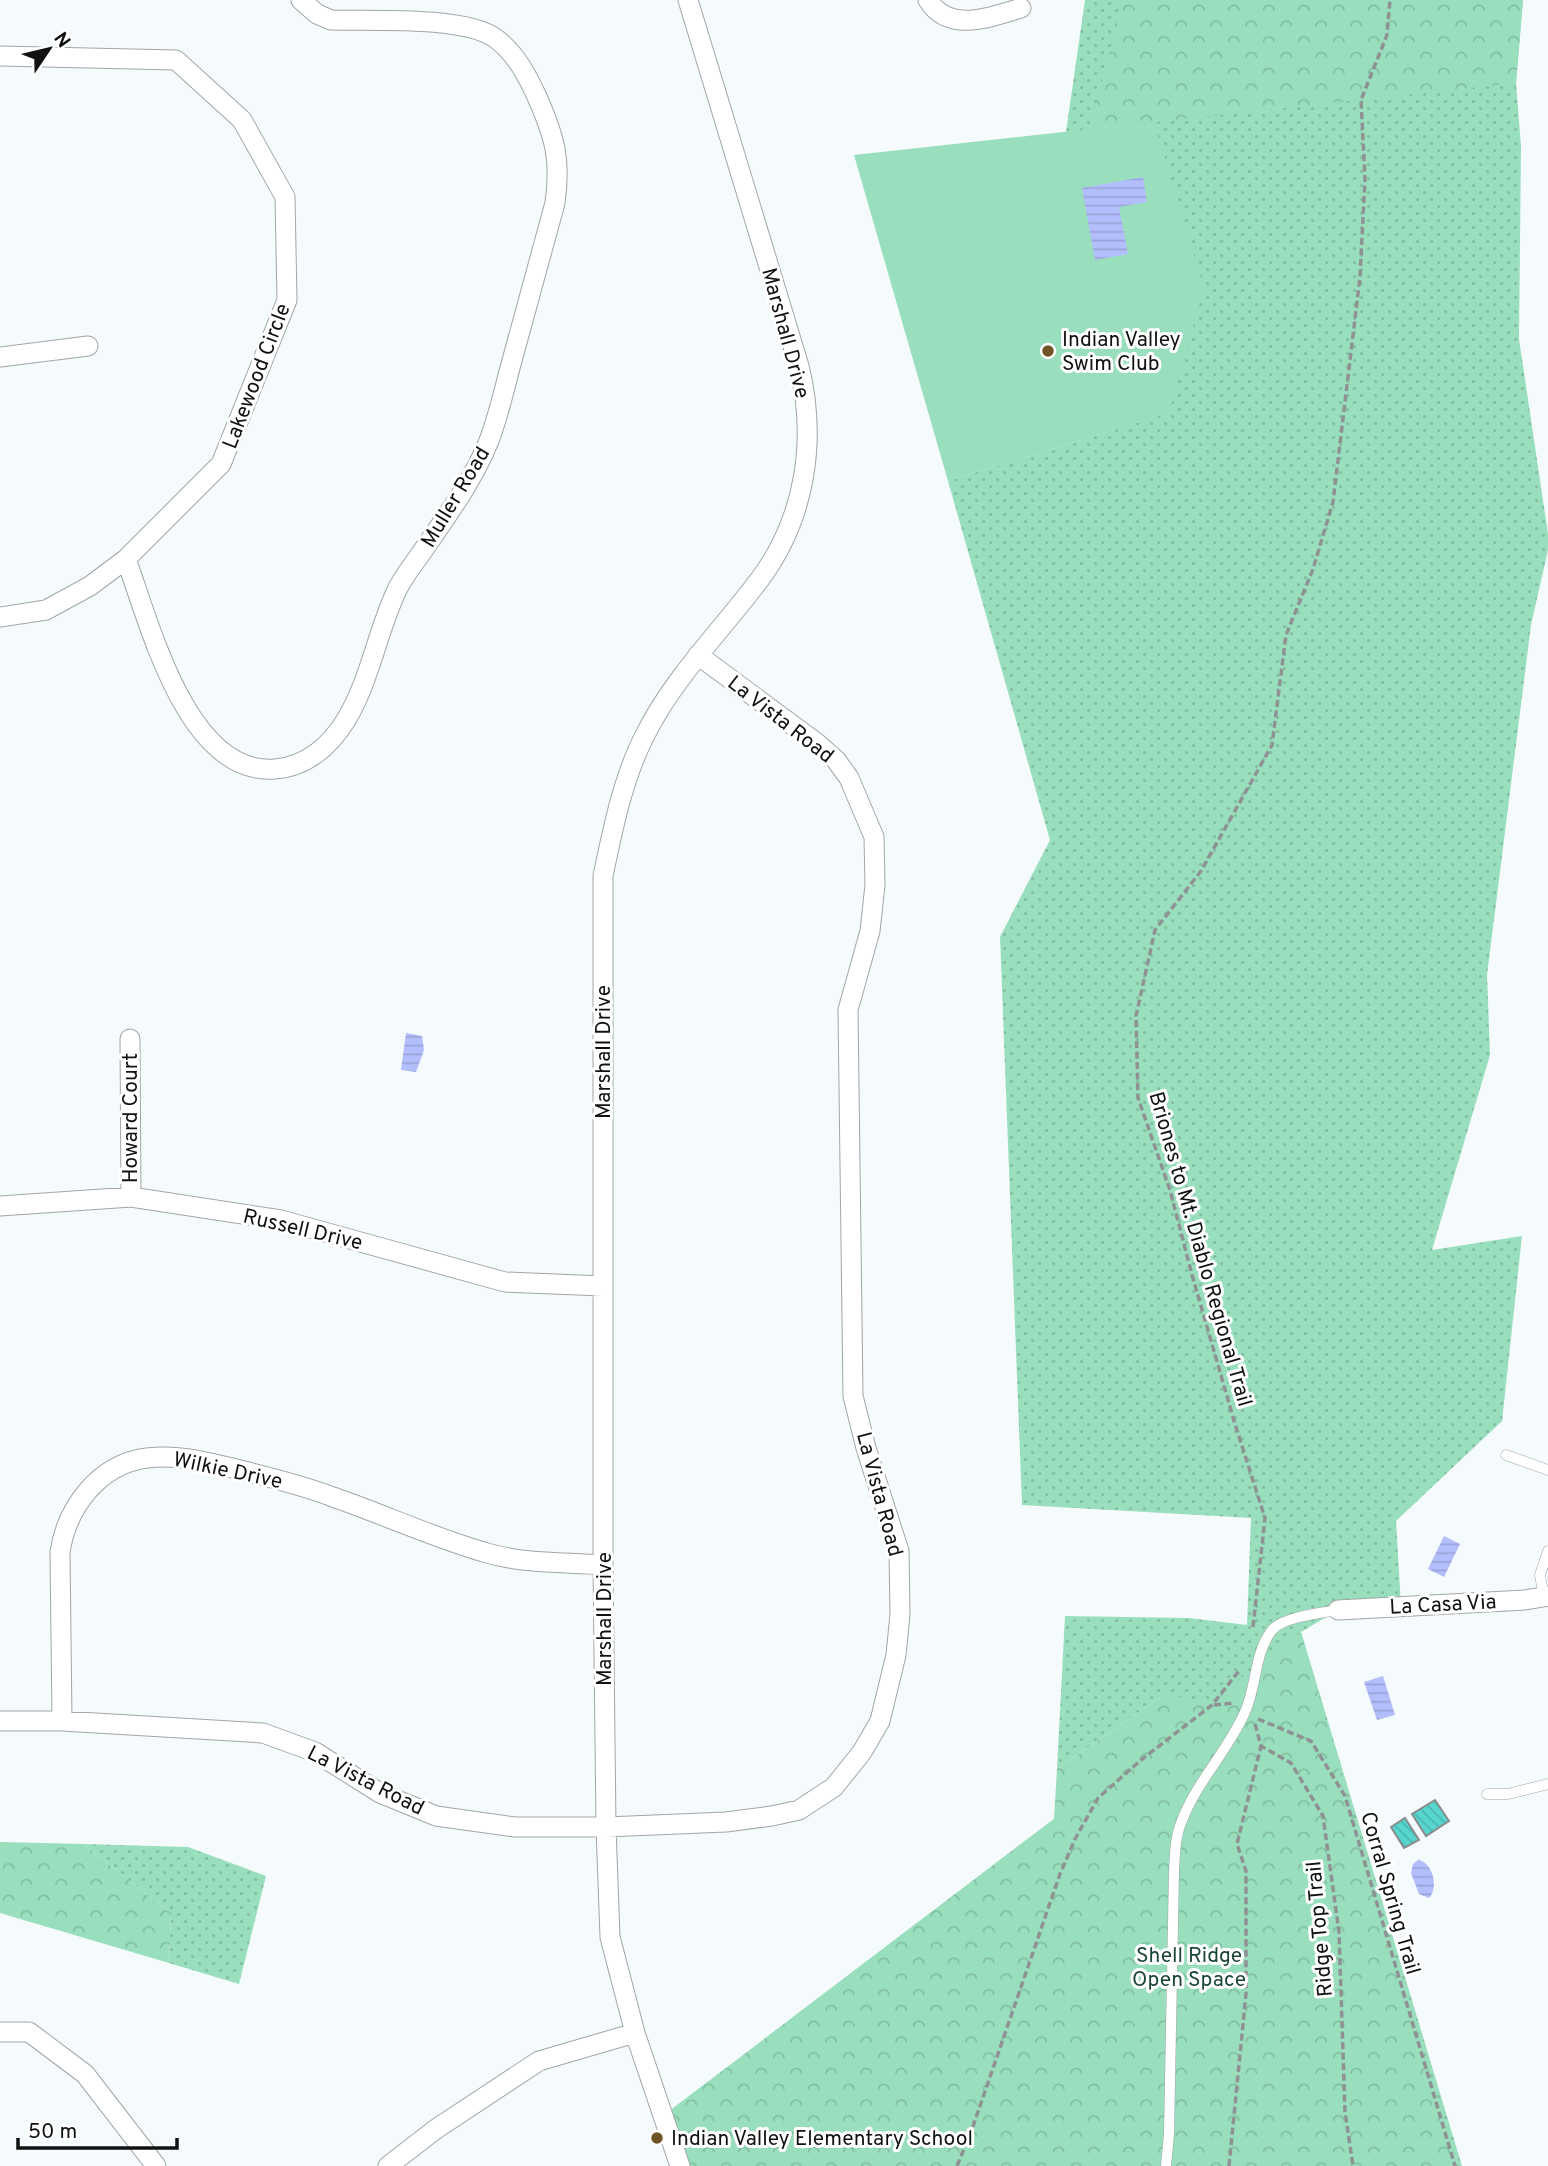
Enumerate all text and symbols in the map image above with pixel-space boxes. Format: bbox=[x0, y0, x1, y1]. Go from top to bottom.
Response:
north arrow bbox=[14, 14, 84, 84]
text: N bbox=[48, 28, 75, 53]
street label: Marshall Drive bbox=[754, 265, 815, 402]
street label: Lakewood Circle bbox=[217, 300, 298, 453]
place label: Indian Valley Swim Club bbox=[1062, 327, 1181, 378]
marker: Indian Valley Swim Club bbox=[1040, 343, 1056, 359]
street label: Muller Road bbox=[416, 442, 497, 553]
street label: La Vista Road bbox=[721, 670, 839, 770]
street label: Marshall Drive bbox=[591, 985, 618, 1119]
street label: Howard Court bbox=[118, 1053, 145, 1183]
street label: Briones to Mt. Diablo Regional Trail bbox=[1142, 1089, 1258, 1410]
street label: Russell Drive bbox=[240, 1204, 365, 1257]
street label: La Vista Road bbox=[849, 1429, 908, 1560]
street label: Wilkie Drive bbox=[171, 1447, 285, 1496]
street label: Marshall Drive bbox=[592, 1552, 619, 1686]
street label: La Casa Via bbox=[1389, 1589, 1497, 1622]
street label: La Vista Road bbox=[302, 1740, 428, 1822]
street label: Corral Spring Trail bbox=[1353, 1809, 1426, 1978]
street label: Ridge Top Trail bbox=[1301, 1860, 1340, 1998]
park label: Shell Ridge Open Space bbox=[1132, 1943, 1246, 1994]
scale bar bbox=[18, 2106, 177, 2150]
text: 50 m bbox=[28, 2119, 77, 2146]
place label: Indian Valley Elementary School bbox=[671, 2126, 973, 2153]
marker: Indian Valley Elementary School bbox=[649, 2130, 665, 2146]

